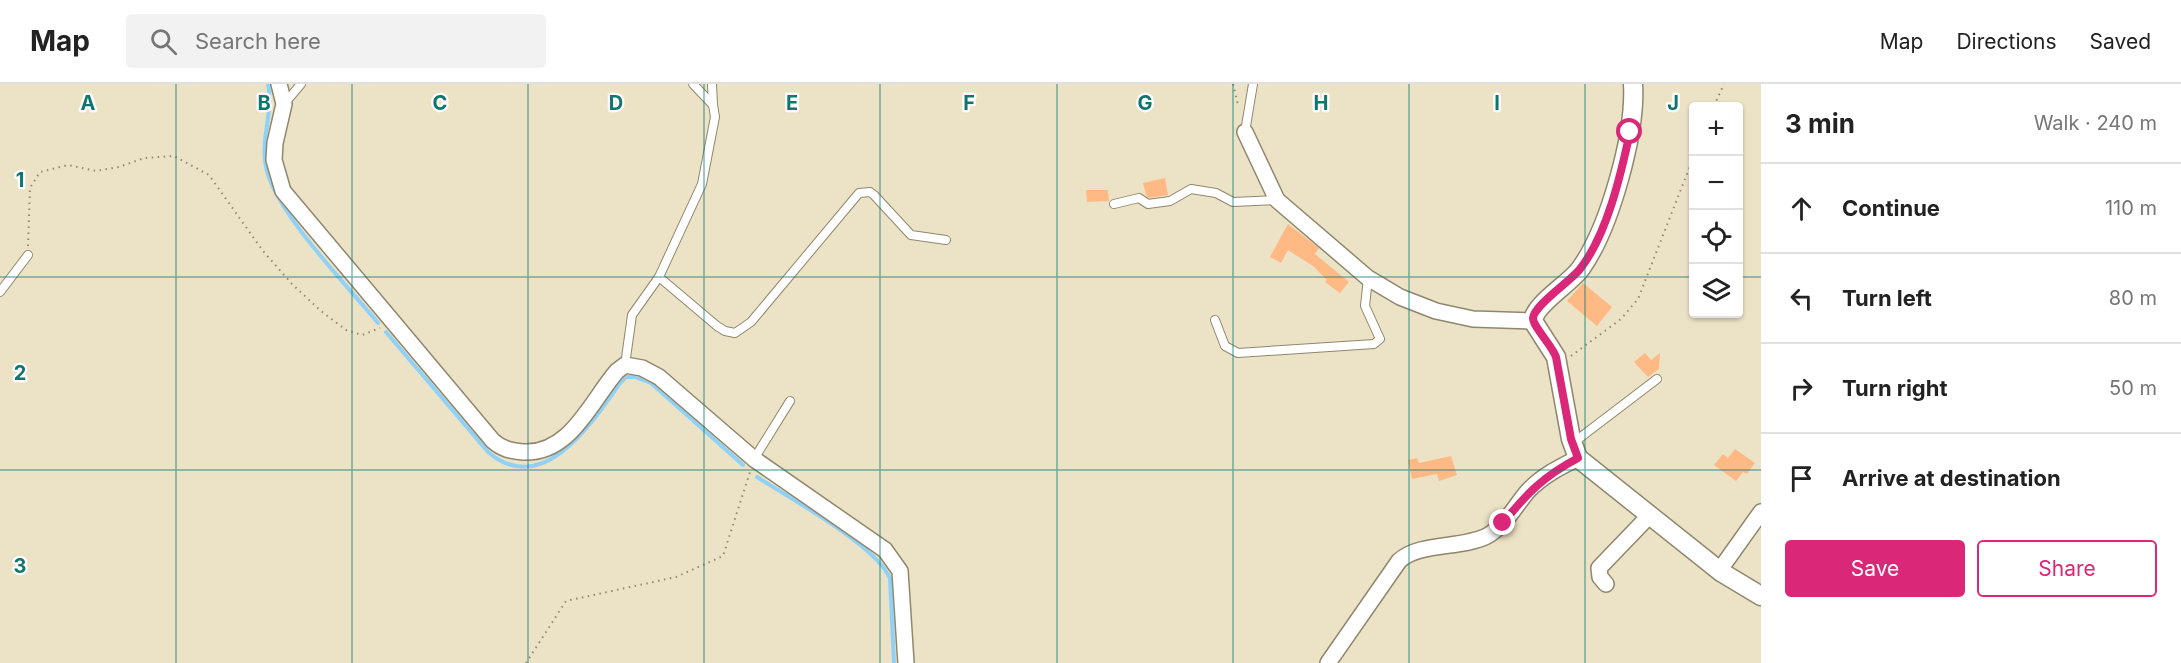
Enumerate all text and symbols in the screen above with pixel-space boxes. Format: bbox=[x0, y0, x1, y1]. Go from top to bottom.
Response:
search box bbox=[126, 14, 546, 68]
text: Map bbox=[30, 24, 90, 58]
icon: search bbox=[147, 25, 180, 58]
text: Search here bbox=[195, 28, 321, 54]
text: Map bbox=[1880, 29, 1923, 54]
text: Directions bbox=[1956, 29, 2057, 54]
text: Saved bbox=[2090, 29, 2151, 54]
text: A bbox=[81, 91, 96, 115]
text: B bbox=[257, 91, 271, 115]
text: C bbox=[433, 91, 447, 115]
text: D bbox=[609, 91, 623, 115]
text: E bbox=[786, 91, 798, 115]
text: F bbox=[963, 91, 975, 115]
text: G bbox=[1137, 91, 1153, 115]
text: H bbox=[1314, 91, 1328, 115]
text: I bbox=[1494, 91, 1500, 115]
text: J bbox=[1667, 91, 1679, 115]
map controls bbox=[1689, 102, 1743, 318]
button: + bbox=[1689, 102, 1743, 156]
text: 3 min bbox=[1785, 108, 1855, 139]
text: Walk · 240 m bbox=[2034, 111, 2157, 135]
route start bbox=[1616, 118, 1642, 144]
button: − bbox=[1689, 156, 1743, 210]
text: 1 bbox=[16, 168, 24, 192]
icon: ahead bbox=[1785, 192, 1818, 225]
text: Continue bbox=[1842, 195, 1940, 221]
text: 110 m bbox=[2105, 196, 2157, 220]
button: locate bbox=[1689, 210, 1743, 264]
button: layers bbox=[1689, 264, 1743, 318]
icon: left bbox=[1785, 282, 1818, 315]
text: Turn left bbox=[1842, 285, 1932, 311]
text: 80 m bbox=[2109, 286, 2157, 310]
text: 2 bbox=[14, 361, 26, 385]
icon: right bbox=[1785, 372, 1818, 405]
text: Turn right bbox=[1842, 375, 1948, 401]
text: 50 m bbox=[2109, 376, 2157, 400]
icon: arrive bbox=[1785, 462, 1818, 495]
text: Arrive at destination bbox=[1842, 465, 2061, 491]
route end bbox=[1489, 509, 1515, 535]
button: Save bbox=[1785, 540, 1965, 597]
button: Share bbox=[1977, 540, 2157, 597]
text: 3 bbox=[14, 554, 26, 578]

